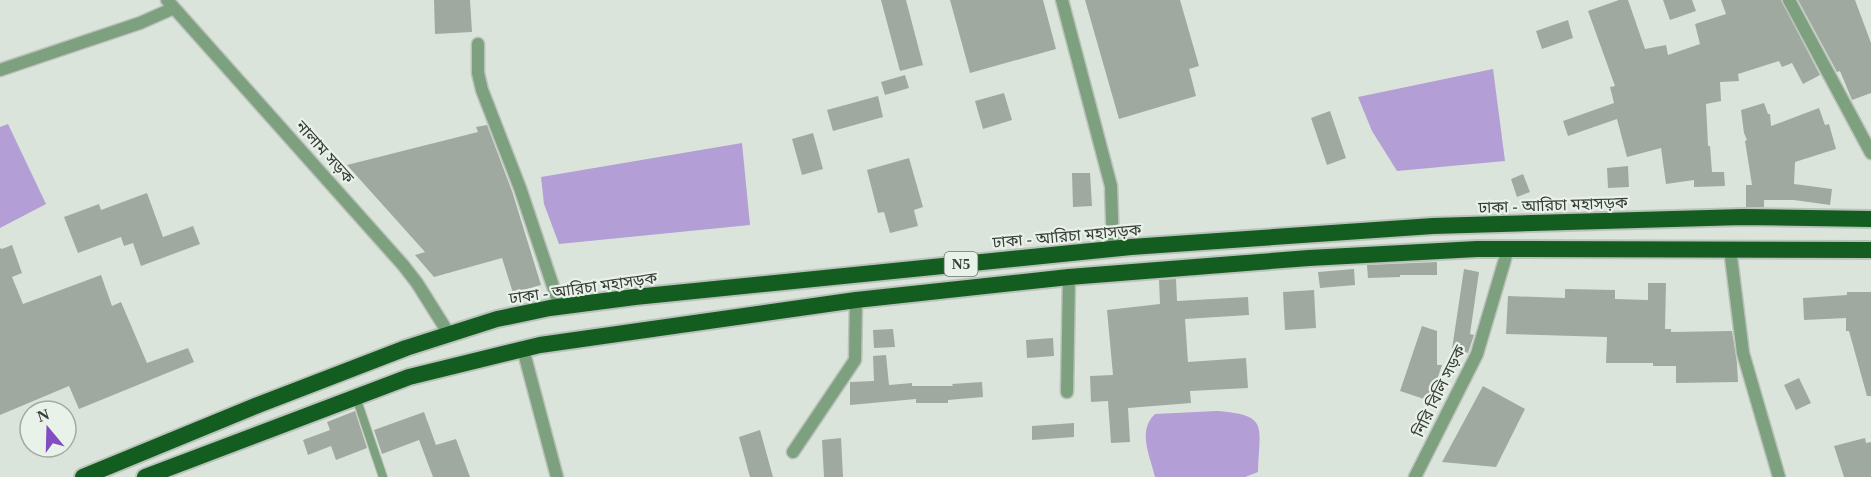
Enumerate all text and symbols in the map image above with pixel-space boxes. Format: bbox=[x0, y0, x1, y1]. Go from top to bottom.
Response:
street label: নালাম সড়ক bbox=[292, 117, 358, 187]
street label: ঢাকা - আরিচা মহাসড়ক bbox=[1477, 193, 1629, 216]
street label: ঢাকা - আরিচা মহাসড়ক bbox=[991, 220, 1143, 251]
road number: N5 bbox=[944, 252, 978, 276]
street label: ঢাকা - আরিচা মহাসড়ক bbox=[507, 268, 659, 307]
street label: নিরি বিলি সড়ক bbox=[1408, 341, 1469, 440]
north arrow bbox=[18, 399, 78, 459]
text: N bbox=[35, 405, 52, 425]

